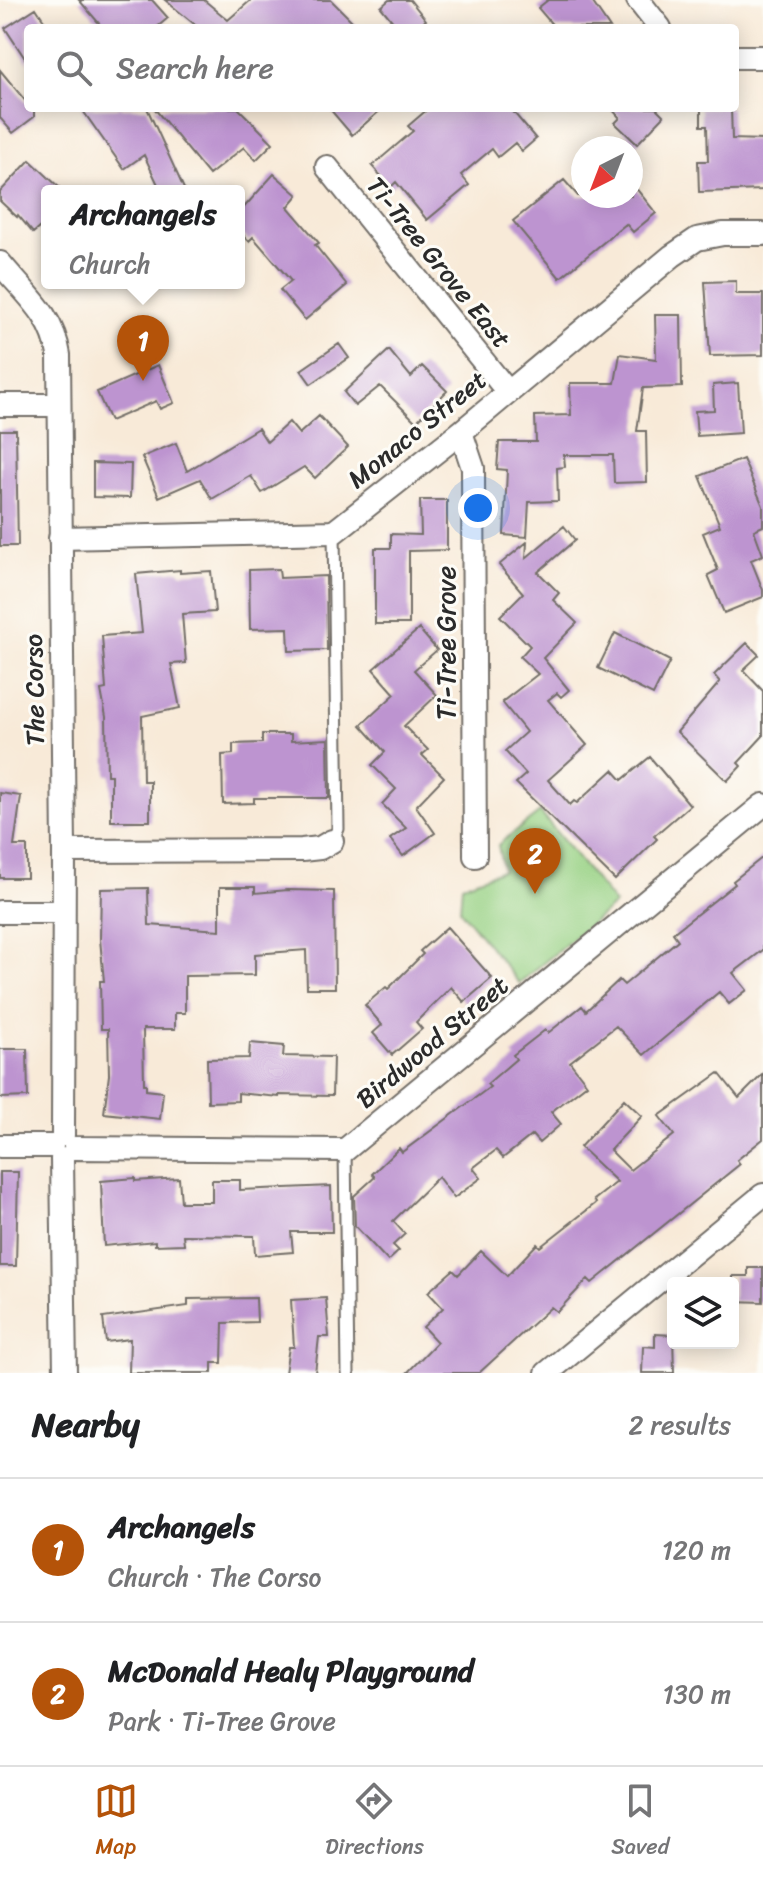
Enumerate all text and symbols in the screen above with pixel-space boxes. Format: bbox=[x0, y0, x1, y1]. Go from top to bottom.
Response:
search box bbox=[24, 24, 739, 112]
text: Search here bbox=[116, 41, 274, 95]
icon: search bbox=[52, 46, 96, 90]
north arrow bbox=[571, 136, 643, 208]
street label: Ti-Tree Grove East bbox=[355, 165, 523, 359]
popup bbox=[41, 185, 245, 289]
text: Archangels bbox=[70, 187, 216, 241]
text: Church bbox=[70, 241, 151, 287]
pin: 1 bbox=[117, 315, 169, 381]
street label: Monaco Street bbox=[337, 358, 497, 500]
your location bbox=[458, 488, 498, 528]
street label: Ti-Tree Grove bbox=[423, 566, 469, 720]
street label: The Corso bbox=[10, 634, 58, 746]
pin: 2 bbox=[509, 828, 561, 894]
street label: Birdwood Street bbox=[345, 964, 519, 1120]
map controls bbox=[667, 1277, 739, 1349]
button: layers bbox=[667, 1277, 739, 1349]
text: Nearby bbox=[32, 1395, 140, 1455]
text: 2 results bbox=[629, 1402, 731, 1448]
text: Archangels bbox=[108, 1500, 255, 1554]
text: 1 bbox=[52, 1527, 64, 1573]
text: 120 m bbox=[662, 1527, 731, 1573]
text: Church · The Corso bbox=[108, 1554, 321, 1600]
text: McDonald Healy Playground bbox=[108, 1644, 474, 1698]
text: 2 bbox=[50, 1671, 66, 1717]
text: 130 m bbox=[662, 1671, 731, 1717]
text: Park · Ti-Tree Grove bbox=[108, 1698, 336, 1744]
tab: Map bbox=[94, 1779, 138, 1866]
tab: Directions bbox=[325, 1779, 424, 1866]
tab: Saved bbox=[611, 1779, 669, 1866]

